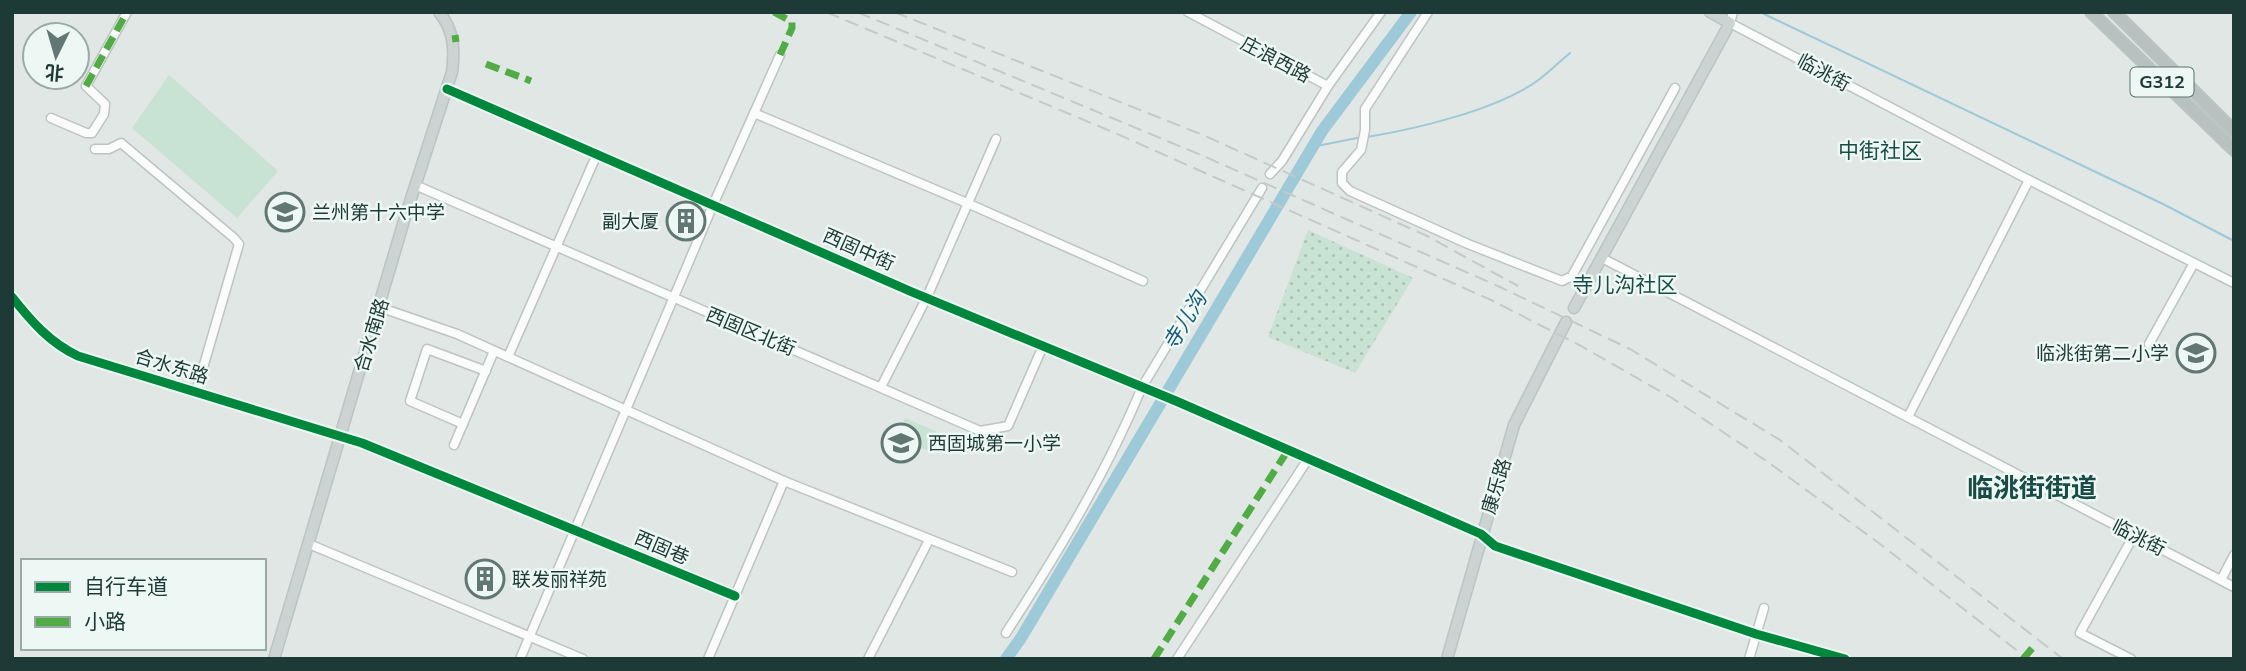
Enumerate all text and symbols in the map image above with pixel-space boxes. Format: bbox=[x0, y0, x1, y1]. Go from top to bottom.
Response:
north arrow bbox=[21, 21, 91, 91]
street label: 庄浪西路 bbox=[1237, 31, 1315, 87]
street label: 临洮街 bbox=[1793, 48, 1855, 96]
text: 北 bbox=[44, 60, 65, 86]
road number: G312 bbox=[2130, 68, 2194, 96]
district label: 中街社区 bbox=[1838, 137, 1922, 163]
school or university icon: 兰州第十六中学 bbox=[264, 191, 306, 233]
place label: 兰州第十六中学 bbox=[312, 200, 445, 224]
building icon: 副大厦 bbox=[665, 200, 707, 242]
place label: 副大厦 bbox=[602, 209, 659, 233]
street label: 西固中街 bbox=[819, 223, 899, 275]
district label: 寺儿沟社区 bbox=[1573, 271, 1678, 297]
water label: 寺儿沟 bbox=[1157, 285, 1213, 354]
street label: 合水南路 bbox=[348, 295, 394, 375]
street label: 西固区北街 bbox=[703, 301, 799, 361]
school or university icon: 临洮街第二小学 bbox=[2175, 332, 2217, 374]
place label: 临洮街第二小学 bbox=[2036, 341, 2169, 365]
street label: 合水东路 bbox=[132, 343, 212, 389]
school or university icon: 西固城第一小学 bbox=[880, 422, 922, 464]
place label: 西固城第一小学 bbox=[928, 431, 1061, 455]
street label: 康乐路 bbox=[1476, 455, 1516, 517]
district label: 临洮街街道 bbox=[1967, 471, 2097, 504]
street label: 临洮街 bbox=[2108, 513, 2170, 561]
street label: 西固巷 bbox=[631, 525, 693, 569]
building icon: 联发丽祥苑 bbox=[464, 558, 506, 600]
legend bbox=[21, 559, 266, 650]
place label: 联发丽祥苑 bbox=[512, 567, 607, 591]
text: 自行车道 bbox=[84, 573, 168, 599]
text: 小路 bbox=[84, 608, 126, 634]

